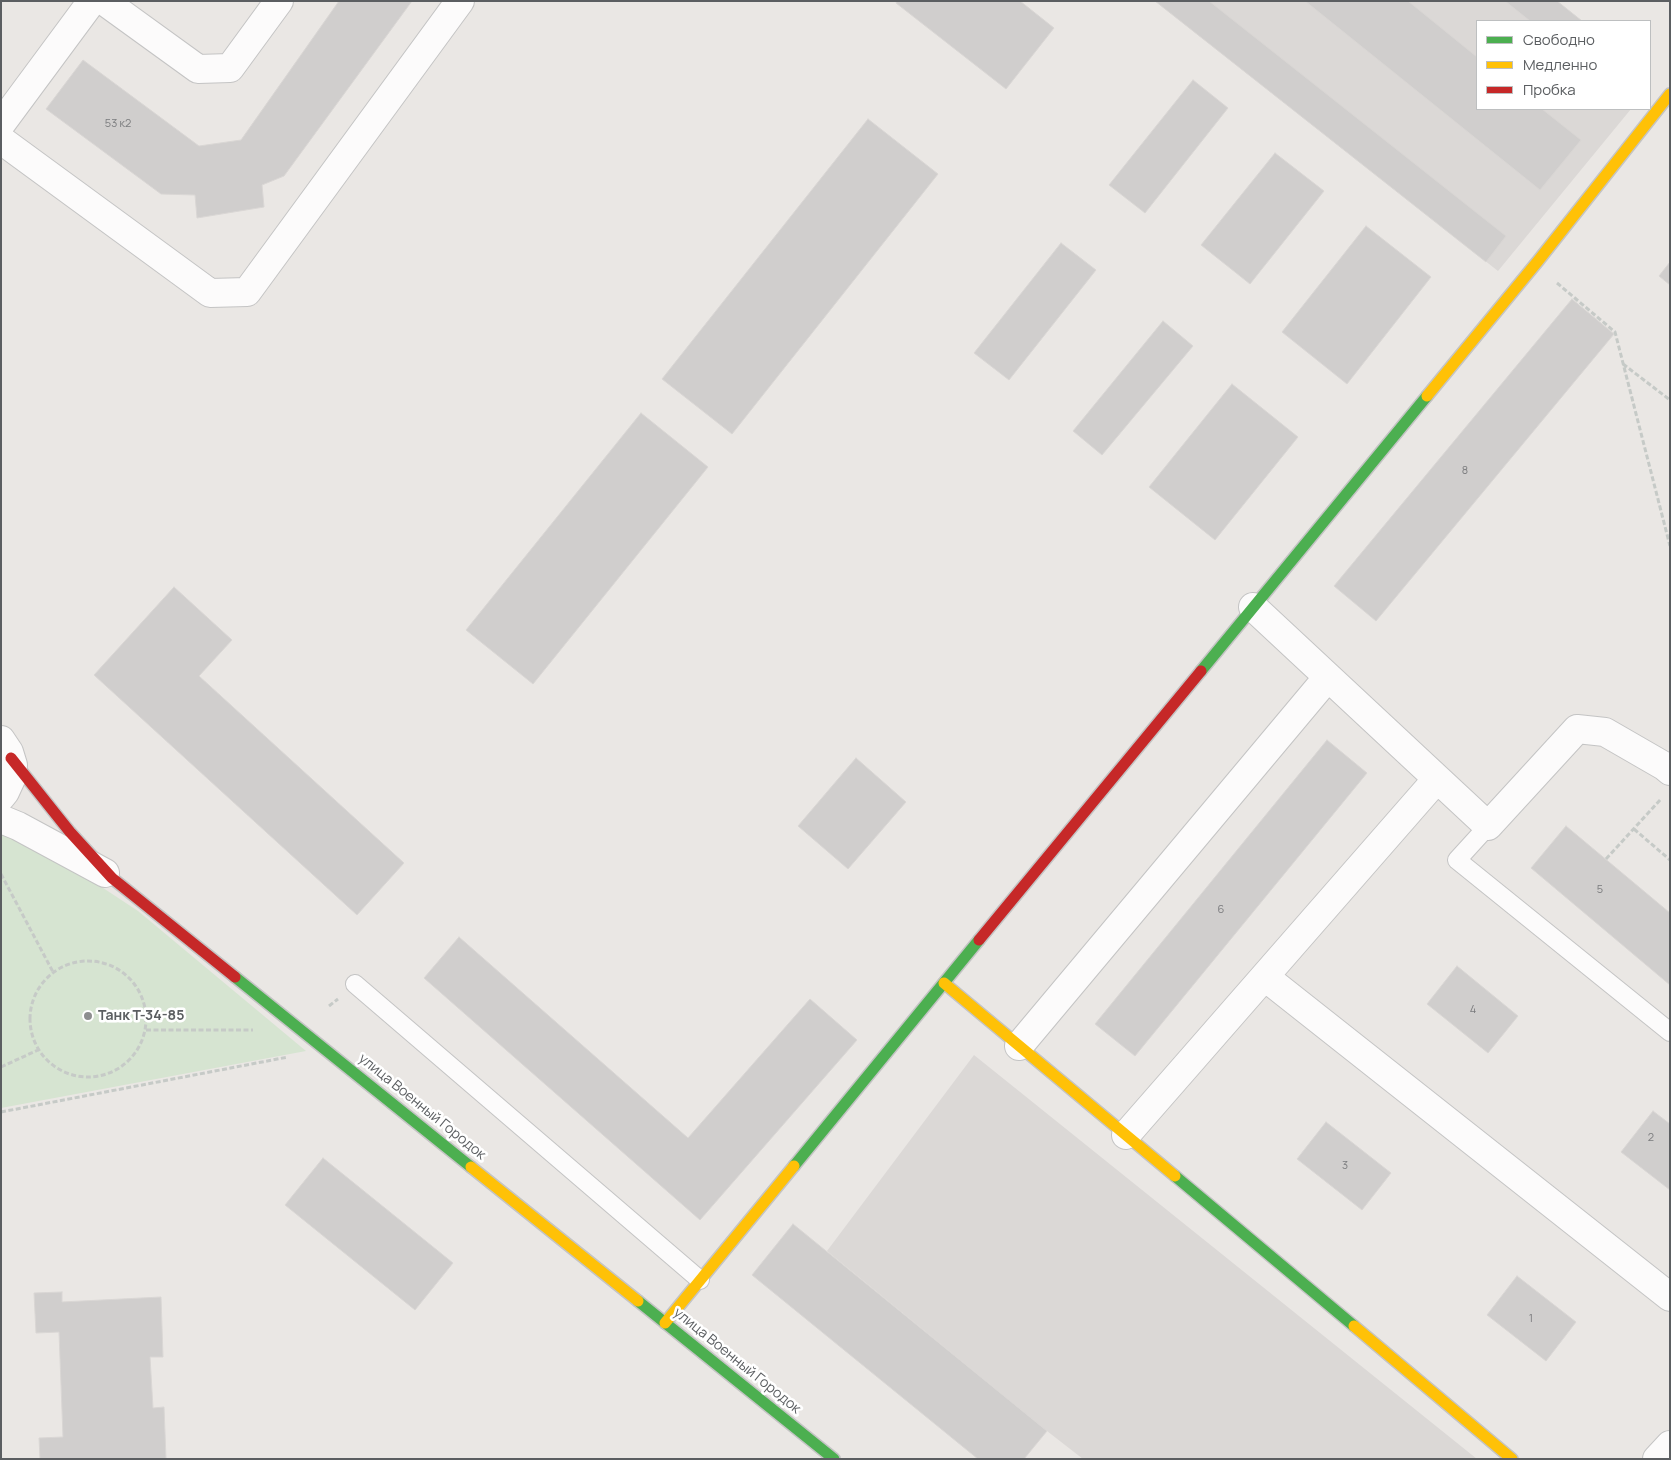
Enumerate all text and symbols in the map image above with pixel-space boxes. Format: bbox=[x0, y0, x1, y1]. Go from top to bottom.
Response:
legend bbox=[1476, 20, 1651, 110]
text: Свободно bbox=[1523, 29, 1595, 50]
text: Медленно bbox=[1523, 54, 1597, 75]
text: Пробка bbox=[1523, 79, 1576, 100]
house number: 53 к2 bbox=[105, 117, 131, 131]
house number: 8 bbox=[1462, 464, 1468, 478]
house number: 5 bbox=[1597, 883, 1603, 897]
house number: 6 bbox=[1218, 903, 1224, 917]
house number: 4 bbox=[1470, 1003, 1476, 1017]
place label: Танк Т-34-85 bbox=[98, 1008, 184, 1024]
marker: Танк Т-34-85 bbox=[82, 1010, 94, 1022]
street label: улица Военный Городок bbox=[355, 1050, 489, 1164]
house number: 2 bbox=[1648, 1131, 1654, 1145]
house number: 3 bbox=[1342, 1159, 1348, 1173]
street label: улица Военный Городок bbox=[670, 1304, 804, 1418]
house number: 1 bbox=[1529, 1312, 1533, 1326]

